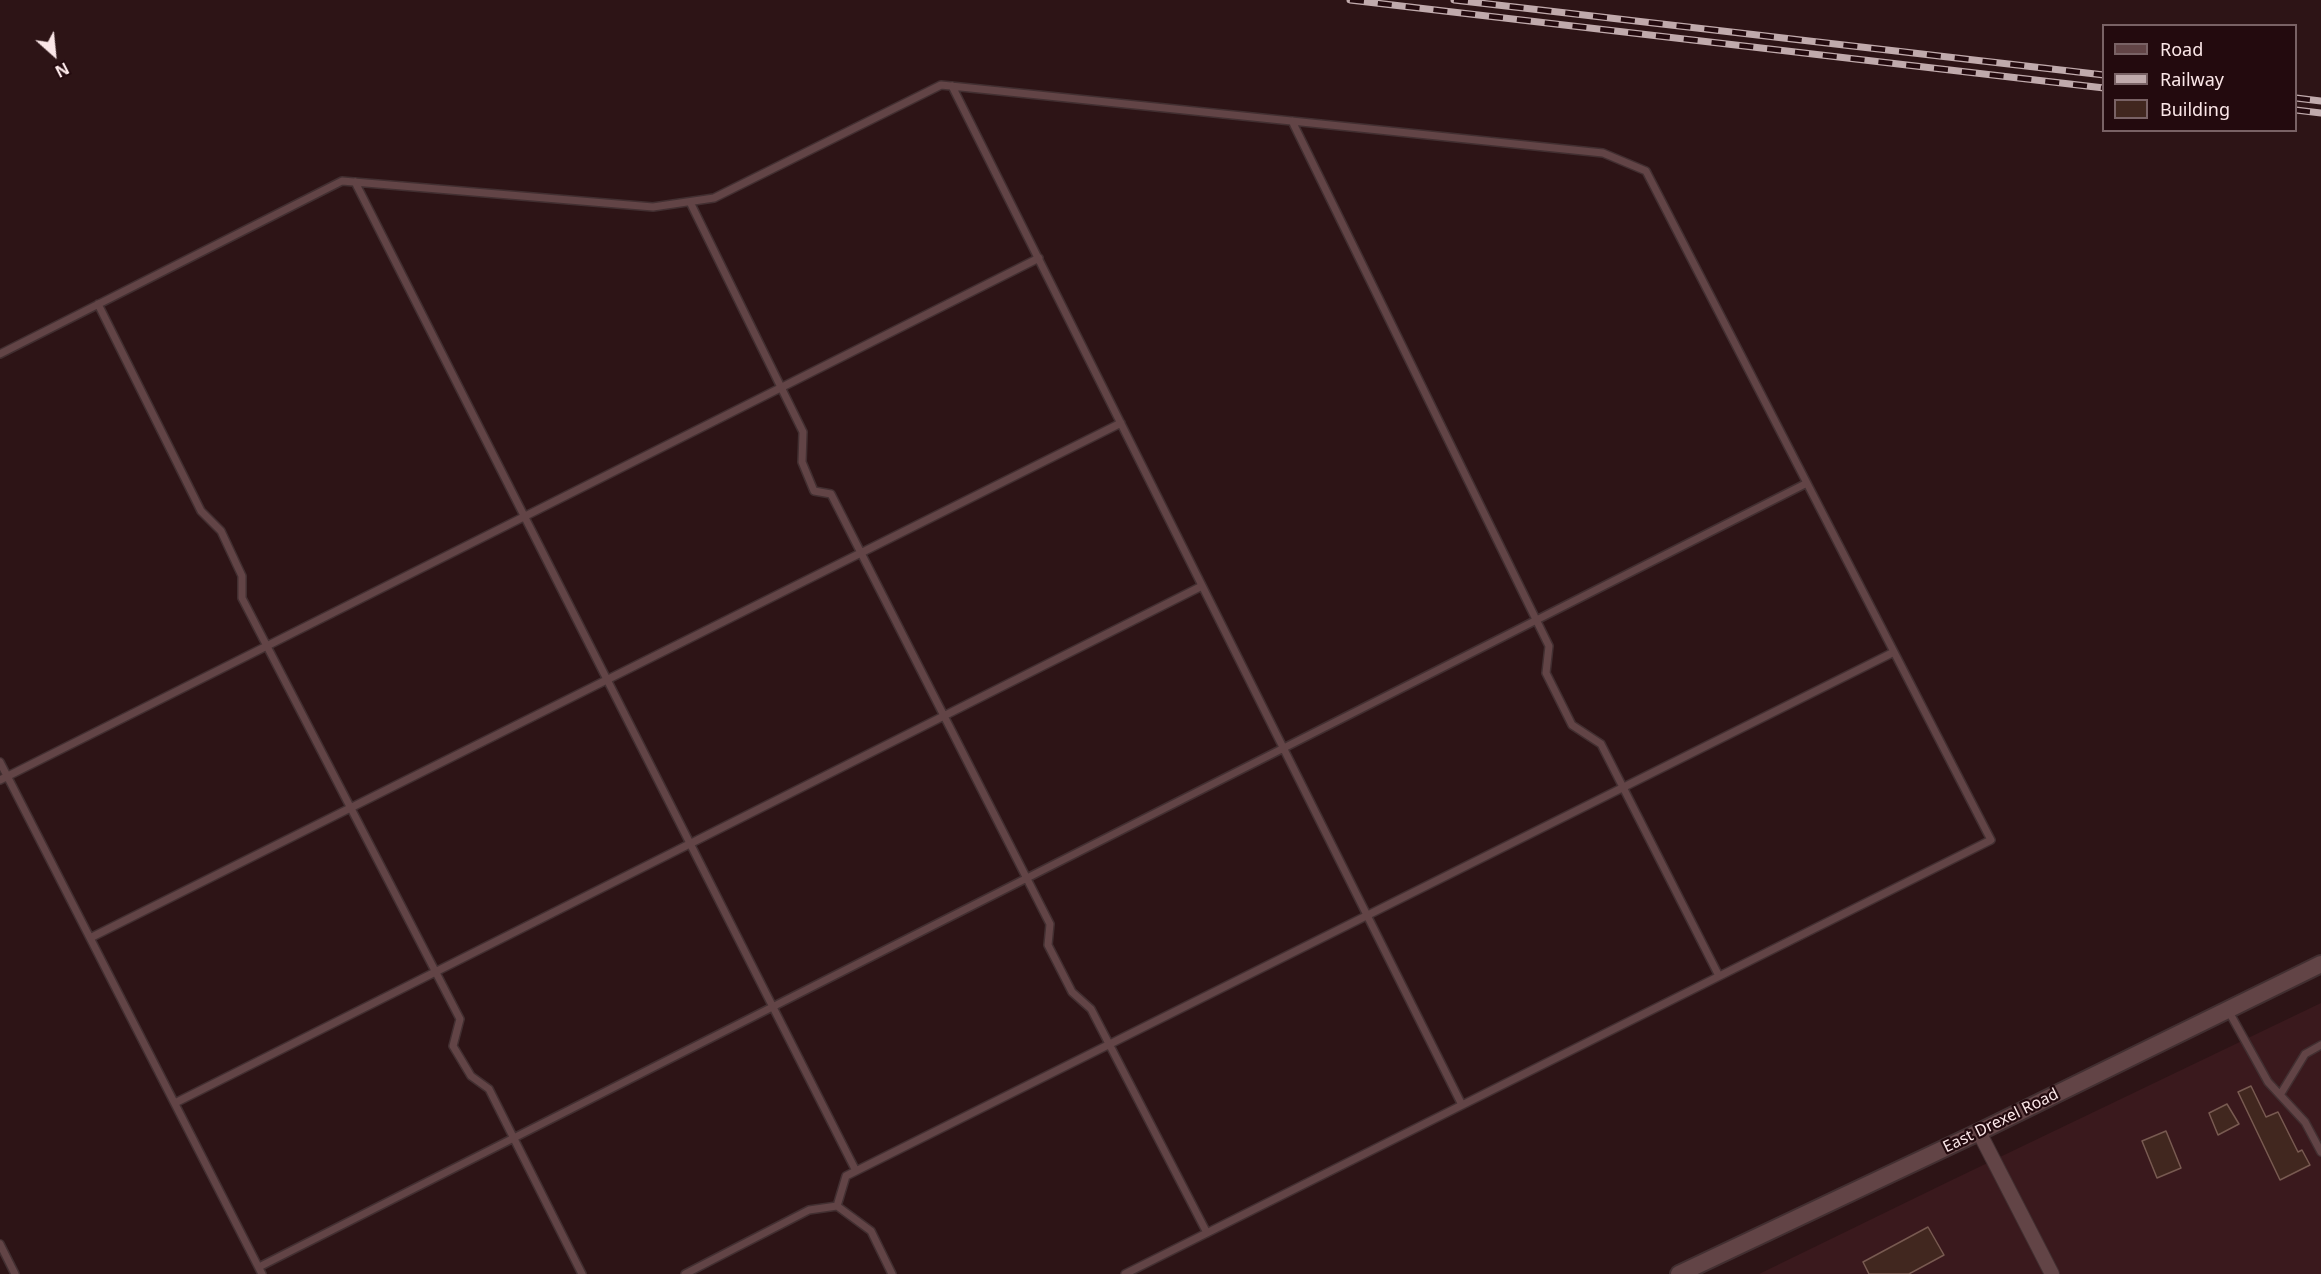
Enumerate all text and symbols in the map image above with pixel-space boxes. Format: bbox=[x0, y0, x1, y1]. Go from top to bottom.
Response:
north arrow bbox=[24, 24, 84, 84]
legend bbox=[2102, 24, 2297, 132]
text: Road bbox=[2160, 37, 2203, 61]
text: N bbox=[51, 57, 73, 83]
text: Railway bbox=[2160, 67, 2224, 91]
text: Building bbox=[2160, 97, 2230, 121]
street label: East Drexel Road bbox=[1940, 1085, 2062, 1157]

